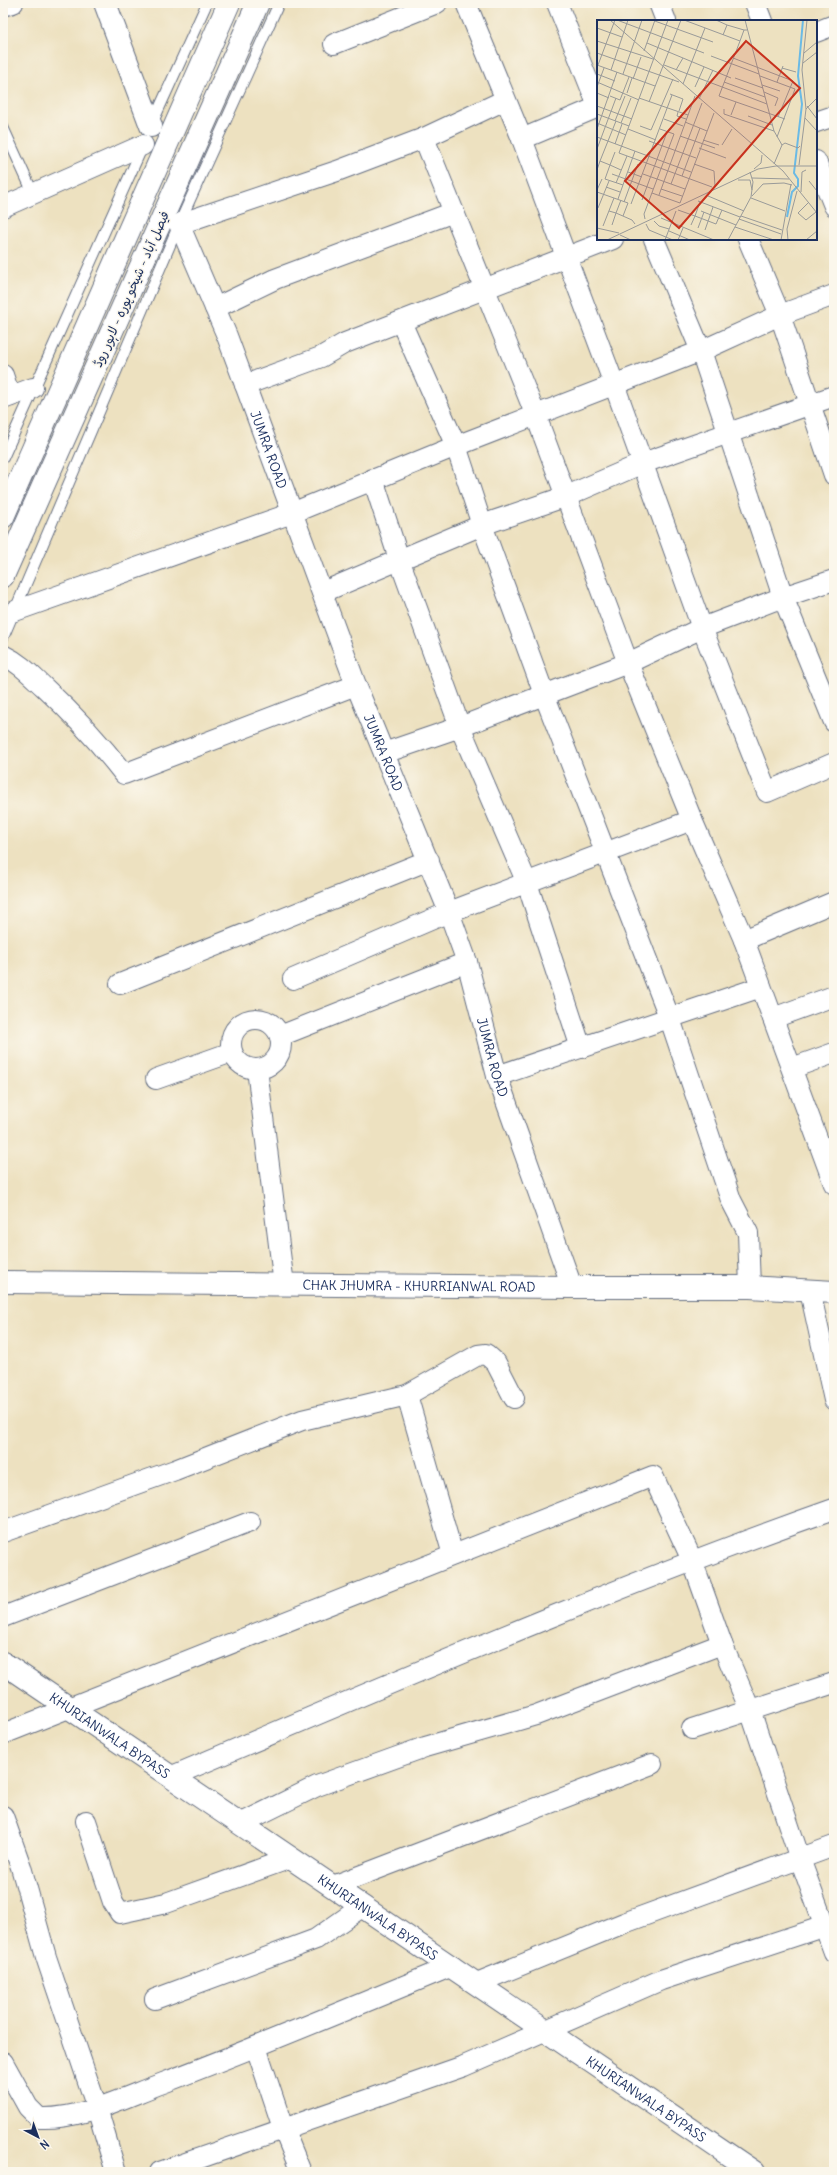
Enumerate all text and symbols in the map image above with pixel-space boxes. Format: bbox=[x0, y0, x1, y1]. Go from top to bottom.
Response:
inset map bbox=[597, 20, 817, 240]
street label: فیصل آباد - شیخو پورہ - لاہور روڈ bbox=[89, 208, 174, 370]
street label: JUMRA ROAD bbox=[247, 408, 291, 491]
street label: JUMRA ROAD bbox=[360, 711, 407, 794]
street label: JUMRA ROAD bbox=[473, 1015, 512, 1099]
street label: CHAK JHUMRA - KHURRIANWAL ROAD bbox=[302, 1276, 536, 1295]
street label: KHURIANWALA BYPASS bbox=[46, 1689, 173, 1782]
street label: KHURIANWALA BYPASS bbox=[315, 1870, 441, 1964]
street label: KHURIANWALA BYPASS bbox=[583, 2052, 710, 2146]
north arrow bbox=[18, 2117, 58, 2157]
text: N bbox=[37, 2137, 52, 2152]

